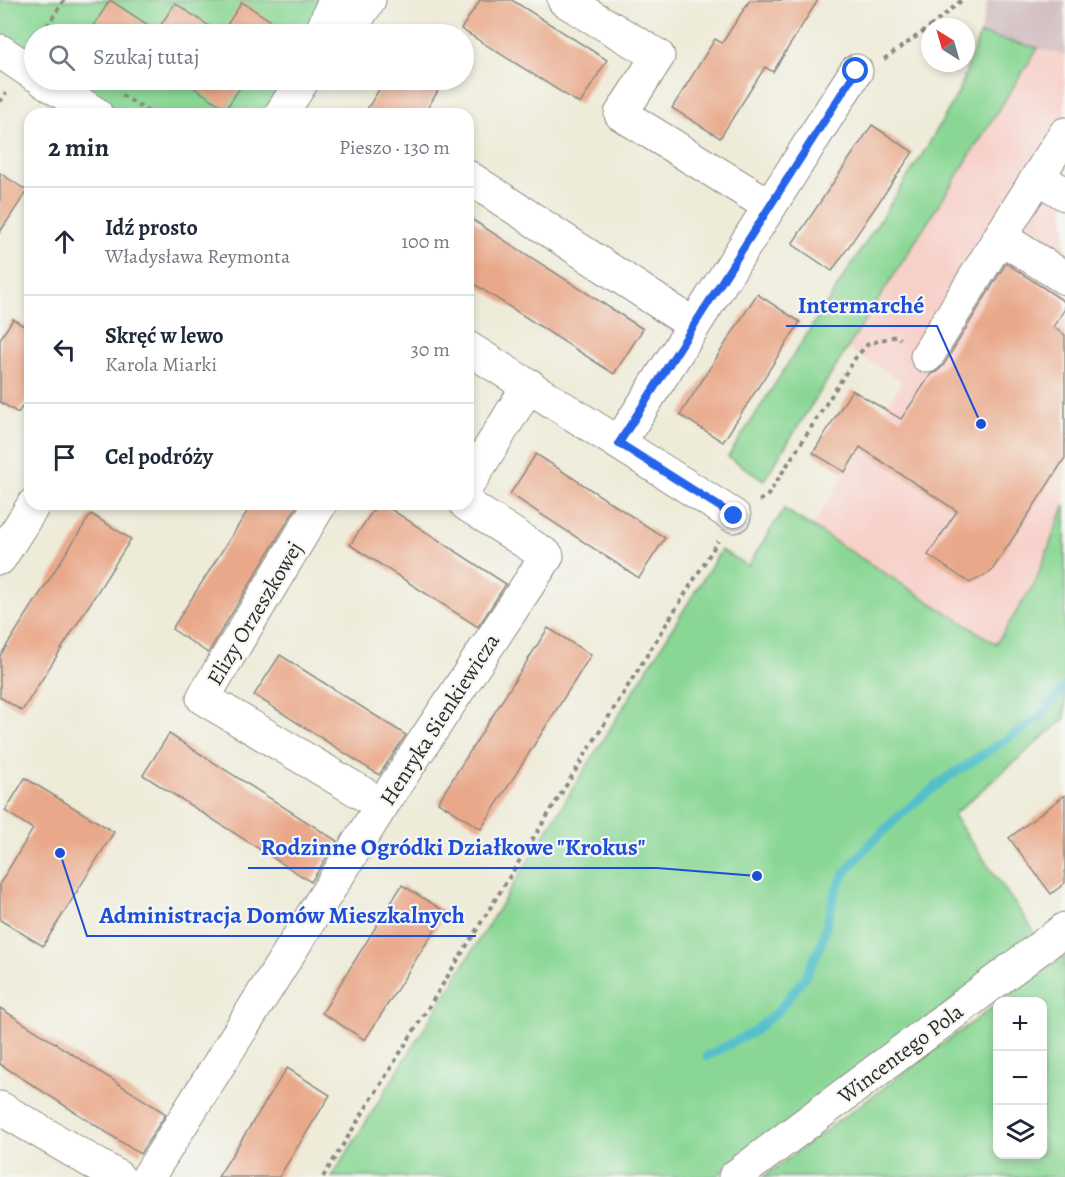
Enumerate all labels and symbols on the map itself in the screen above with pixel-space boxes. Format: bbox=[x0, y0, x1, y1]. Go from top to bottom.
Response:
north arrow bbox=[921, 18, 975, 72]
route start bbox=[842, 57, 868, 83]
callout: Intermarché bbox=[786, 284, 937, 326]
text: Intermarché bbox=[798, 289, 924, 321]
route end bbox=[720, 502, 746, 528]
street label: Elizy Orzeszkowej bbox=[200, 536, 310, 691]
street label: Henryka Sienkiewicza bbox=[373, 627, 507, 811]
callout: Rodzinne Ogródki Działkowe "Krokus" bbox=[248, 826, 657, 868]
text: Rodzinne Ogródki Działkowe "Krokus" bbox=[261, 831, 645, 863]
callout: Administracja Domów Mieszkalnych bbox=[87, 894, 476, 936]
text: Administracja Domów Mieszkalnych bbox=[98, 899, 465, 931]
street label: Wincentego Pola bbox=[831, 996, 970, 1111]

